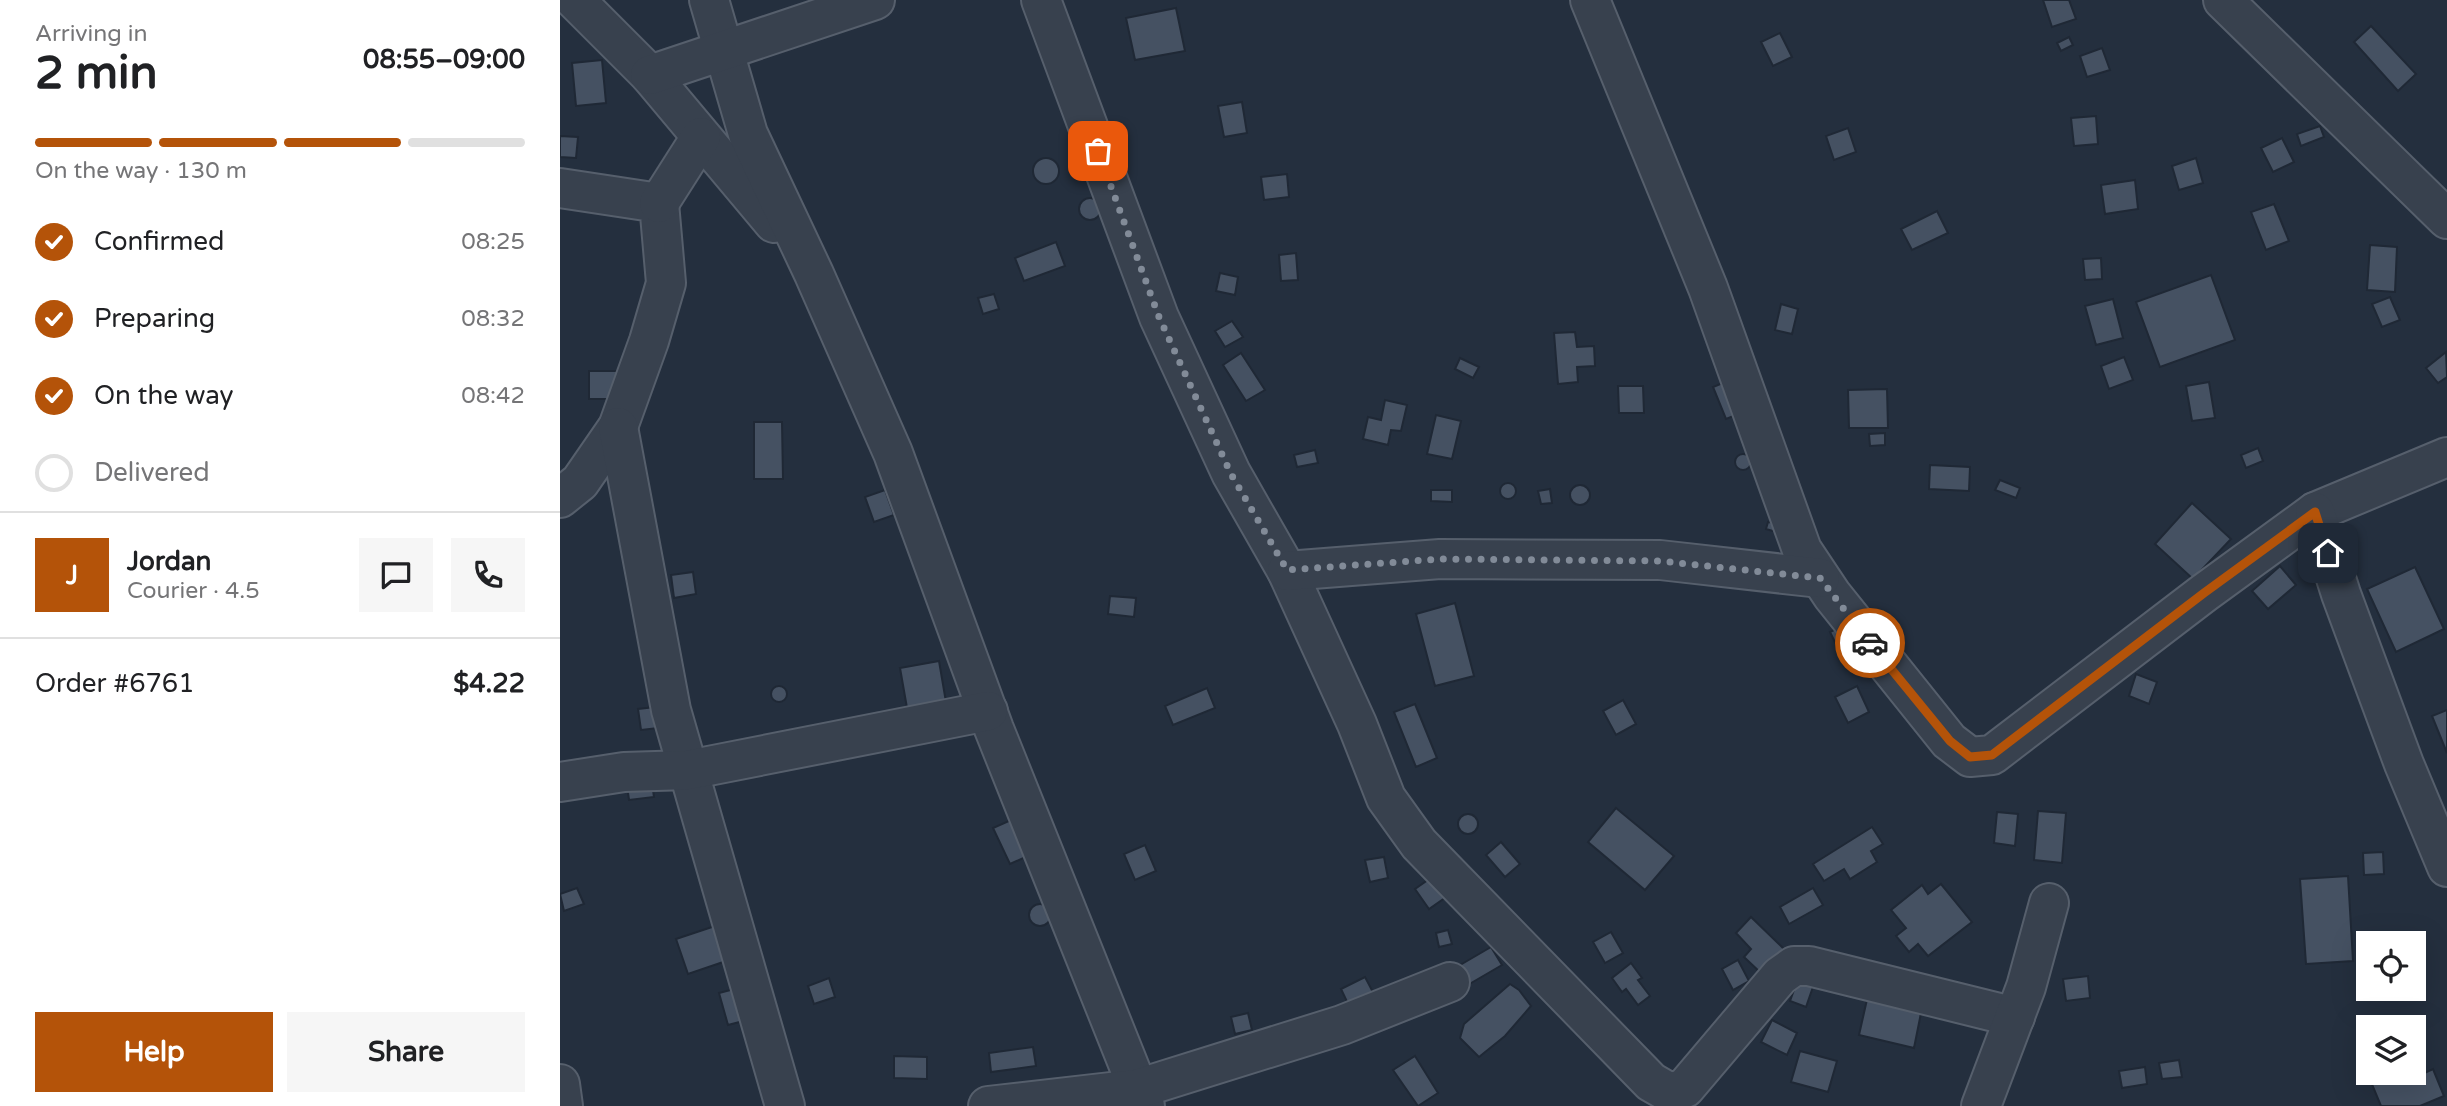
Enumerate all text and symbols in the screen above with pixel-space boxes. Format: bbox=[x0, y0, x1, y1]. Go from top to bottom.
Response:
text: Arriving in bbox=[35, 20, 148, 48]
text: 08:55–09:00 bbox=[363, 44, 525, 75]
text: 2 min bbox=[35, 46, 158, 101]
pin bbox=[1068, 121, 1128, 181]
icon: bag bbox=[1079, 132, 1117, 170]
text: On the way · 130 m bbox=[35, 157, 247, 185]
icon: check bbox=[35, 223, 73, 261]
text: Confirmed bbox=[94, 226, 224, 257]
text: 08:25 bbox=[461, 228, 525, 256]
icon: check bbox=[35, 300, 73, 338]
text: Preparing bbox=[94, 303, 215, 334]
text: 08:32 bbox=[461, 305, 525, 333]
icon: check bbox=[35, 377, 73, 415]
text: On the way bbox=[94, 380, 234, 411]
text: 08:42 bbox=[461, 382, 525, 410]
text: Delivered bbox=[94, 457, 210, 488]
pin bbox=[2298, 523, 2358, 583]
icon: home bbox=[2309, 534, 2347, 572]
button: chat bbox=[359, 538, 433, 612]
button: phone bbox=[451, 538, 525, 612]
text: Jordan bbox=[127, 546, 211, 577]
text: J bbox=[66, 560, 78, 591]
text: Courier · 4.5 bbox=[127, 577, 260, 605]
courier bbox=[1835, 608, 1905, 678]
icon: car bbox=[1851, 624, 1889, 662]
text: Order #6761 bbox=[35, 668, 195, 699]
text: $4.22 bbox=[453, 668, 525, 699]
map controls bbox=[2356, 931, 2426, 1085]
button: locate bbox=[2356, 931, 2426, 1001]
button: Help bbox=[35, 1012, 273, 1092]
button: Share bbox=[287, 1012, 525, 1092]
button: layers bbox=[2356, 1015, 2426, 1085]

